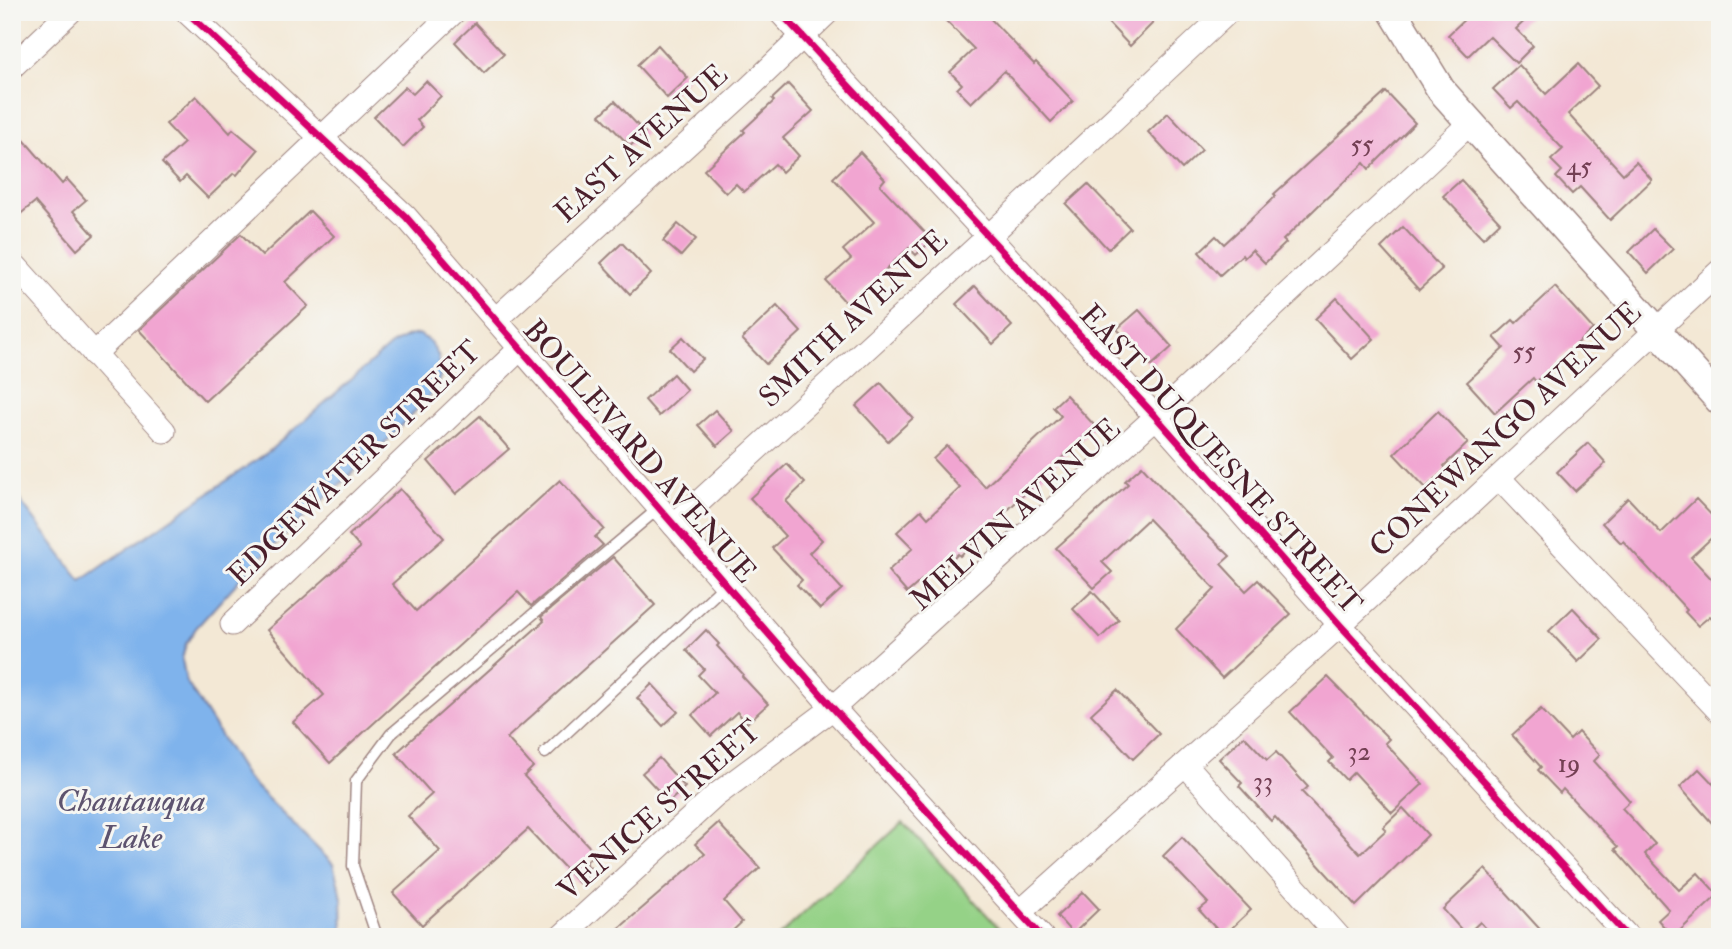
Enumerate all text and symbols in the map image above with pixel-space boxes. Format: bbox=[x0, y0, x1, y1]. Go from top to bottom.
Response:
street label: EAST AVENUE bbox=[547, 56, 735, 231]
house number: 55 bbox=[1351, 129, 1374, 161]
house number: 45 bbox=[1566, 151, 1592, 183]
street label: SMITH AVENUE bbox=[751, 221, 955, 415]
street label: CONEWANGO AVENUE bbox=[1362, 294, 1649, 565]
street label: EAST DUQUESNE STREET bbox=[1072, 297, 1370, 622]
street label: BOULEVARD AVENUE bbox=[515, 312, 764, 591]
street label: EDGEWATER STREET bbox=[220, 333, 489, 594]
house number: 55 bbox=[1513, 336, 1536, 368]
street label: MELVIN AVENUE bbox=[903, 410, 1128, 618]
street label: VENICE STREET bbox=[550, 712, 769, 909]
house number: 32 bbox=[1347, 736, 1371, 768]
house number: 19 bbox=[1558, 748, 1580, 780]
house number: 33 bbox=[1253, 766, 1273, 798]
water label: Chautauqua Lake bbox=[56, 781, 206, 858]

